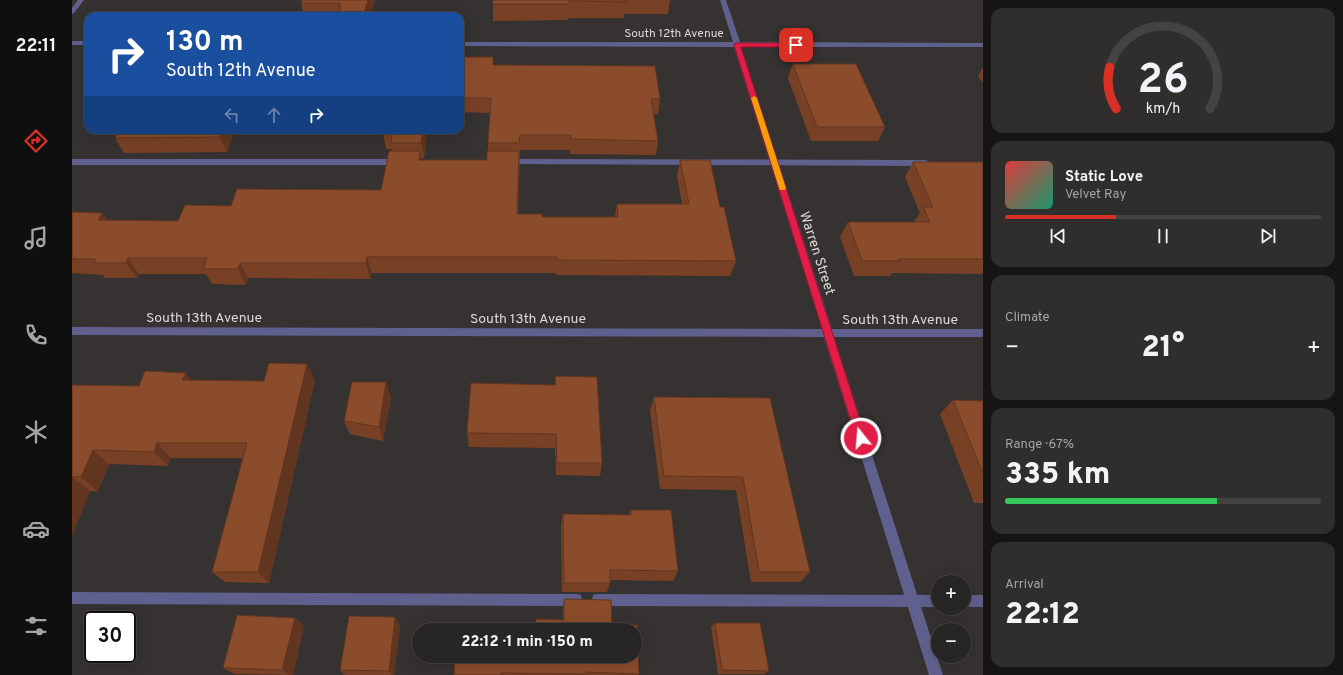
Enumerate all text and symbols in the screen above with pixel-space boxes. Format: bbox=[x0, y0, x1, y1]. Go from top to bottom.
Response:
text: 130 m bbox=[166, 25, 244, 61]
street label: South 12th Avenue bbox=[624, 26, 724, 42]
icon: right bbox=[100, 28, 152, 80]
pin bbox=[779, 28, 813, 62]
icon: arrive bbox=[785, 34, 807, 56]
text: 22:11 bbox=[16, 35, 56, 58]
text: 26 bbox=[1138, 55, 1189, 108]
text: South 12th Avenue bbox=[166, 60, 315, 83]
text: km/h bbox=[1146, 99, 1180, 117]
icon: left bbox=[221, 104, 243, 126]
icon: ahead bbox=[263, 104, 285, 126]
icon: right bbox=[305, 104, 327, 126]
icon: directions bbox=[22, 127, 50, 155]
text: Static Love bbox=[1065, 168, 1143, 187]
text: Velvet Ray bbox=[1065, 187, 1126, 203]
street label: Warren Street bbox=[795, 210, 838, 297]
icon: music bbox=[22, 224, 50, 252]
icon: previous bbox=[1047, 225, 1069, 247]
icon: pause bbox=[1152, 225, 1174, 247]
icon: next bbox=[1257, 225, 1279, 247]
street label: South 13th Avenue bbox=[146, 310, 262, 327]
text: Climate bbox=[1005, 310, 1050, 326]
street label: South 13th Avenue bbox=[470, 311, 586, 328]
street label: South 13th Avenue bbox=[842, 312, 958, 329]
icon: phone bbox=[22, 321, 50, 349]
text: 21° bbox=[1141, 330, 1185, 367]
text: − bbox=[1005, 335, 1019, 362]
text: + bbox=[1307, 335, 1321, 362]
position arrow bbox=[840, 417, 882, 459]
icon: climate bbox=[22, 418, 50, 446]
text: Range · 67% bbox=[1005, 437, 1074, 453]
text: 335 km bbox=[1005, 457, 1110, 494]
icon: car bbox=[22, 515, 50, 543]
map controls bbox=[931, 575, 971, 663]
button: + bbox=[931, 575, 971, 615]
text: Arrival bbox=[1005, 577, 1044, 593]
text: 22:12 bbox=[1005, 597, 1080, 634]
speed limit sign: 30 bbox=[84, 611, 136, 663]
icon: filters bbox=[22, 612, 50, 640]
button: − bbox=[931, 623, 971, 663]
text: 22:12 · 1 min · 150 m bbox=[461, 633, 593, 652]

